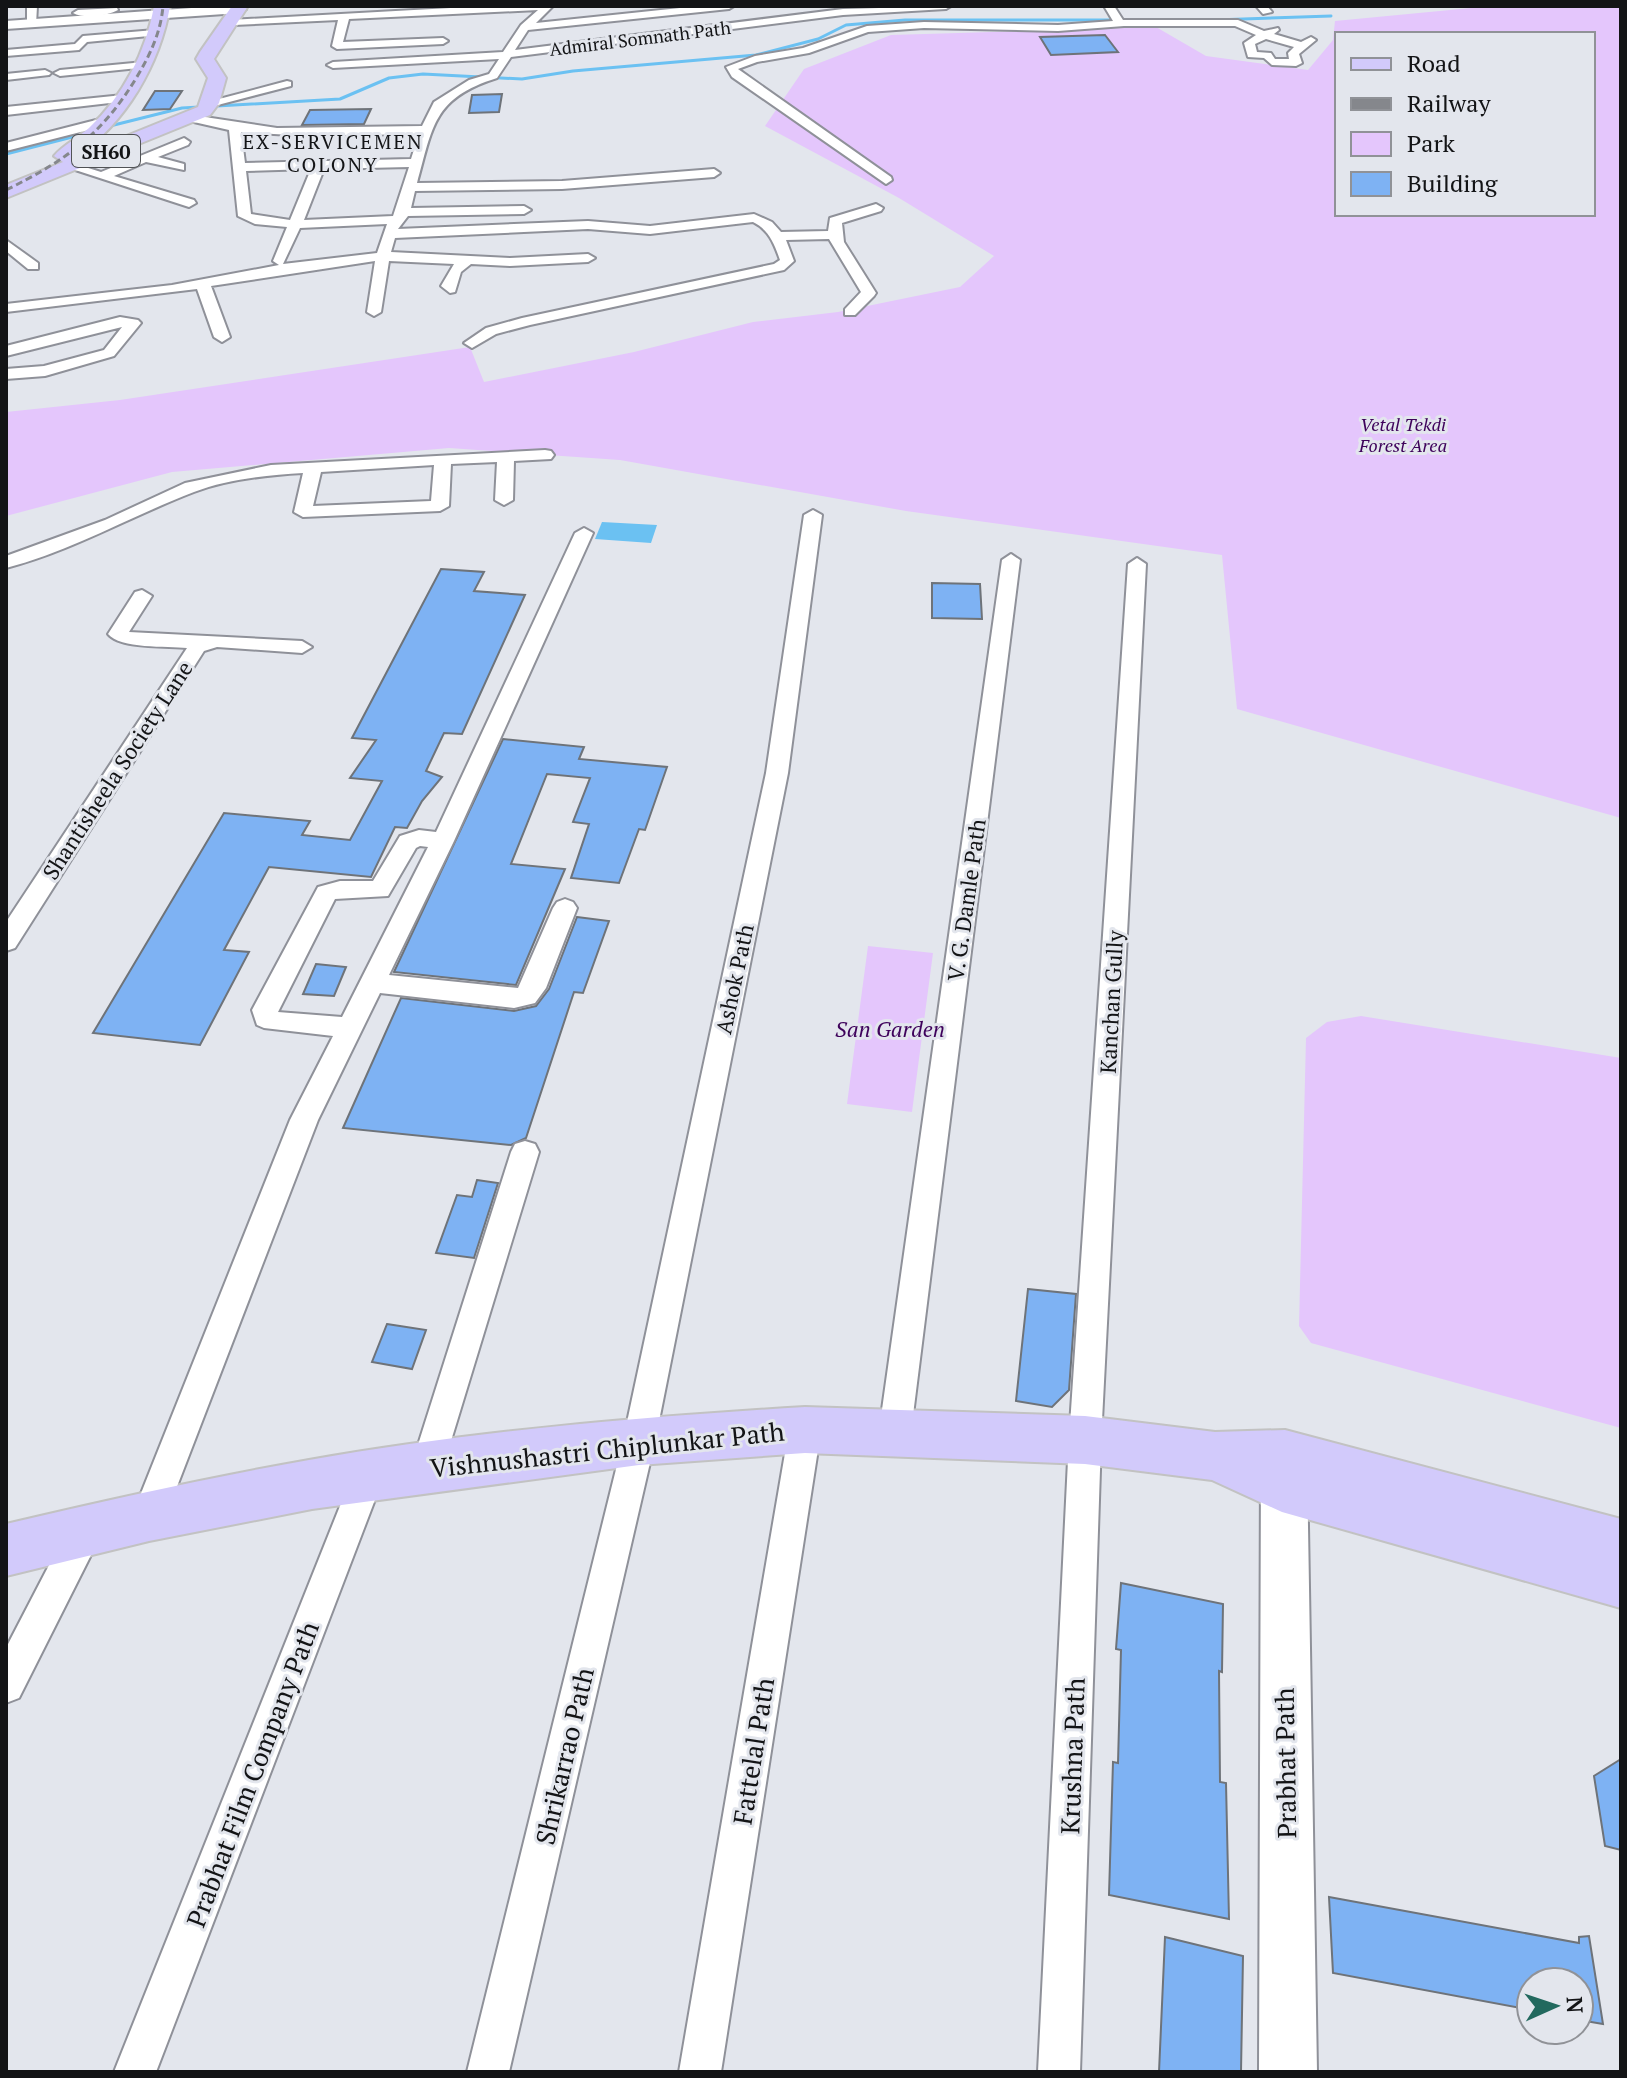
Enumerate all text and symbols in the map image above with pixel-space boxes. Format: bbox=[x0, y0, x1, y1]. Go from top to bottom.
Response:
street label: Admiral Somnath Path bbox=[548, 15, 733, 61]
legend bbox=[1335, 32, 1595, 216]
text: Road bbox=[1407, 47, 1461, 79]
text: Railway bbox=[1407, 87, 1491, 119]
text: Park bbox=[1407, 127, 1456, 159]
district label: EX-SERVICEMEN COLONY bbox=[242, 128, 424, 178]
road number: SH60 bbox=[72, 135, 140, 167]
text: Building bbox=[1407, 167, 1498, 199]
park label: Vetal Tekdi Forest Area bbox=[1358, 412, 1447, 457]
street label: Shantisheela Society Lane bbox=[35, 655, 199, 885]
street label: V. G. Damle Path bbox=[940, 817, 992, 983]
street label: Ashok Path bbox=[708, 921, 760, 1037]
street label: Kanchan Gully bbox=[1093, 929, 1129, 1074]
park label: San Garden bbox=[835, 1014, 945, 1043]
street label: Vishnushastri Chiplunkar Path bbox=[428, 1413, 786, 1485]
street label: Prabhat Film Company Path bbox=[178, 1616, 326, 1932]
street label: Shrikarrao Path bbox=[527, 1664, 601, 1848]
street label: Fattelal Path bbox=[725, 1675, 781, 1827]
street label: Krushna Path bbox=[1052, 1677, 1092, 1835]
street label: Prabhat Path bbox=[1267, 1687, 1303, 1839]
north arrow bbox=[1515, 1966, 1595, 2046]
text: N bbox=[1561, 1996, 1590, 2014]

